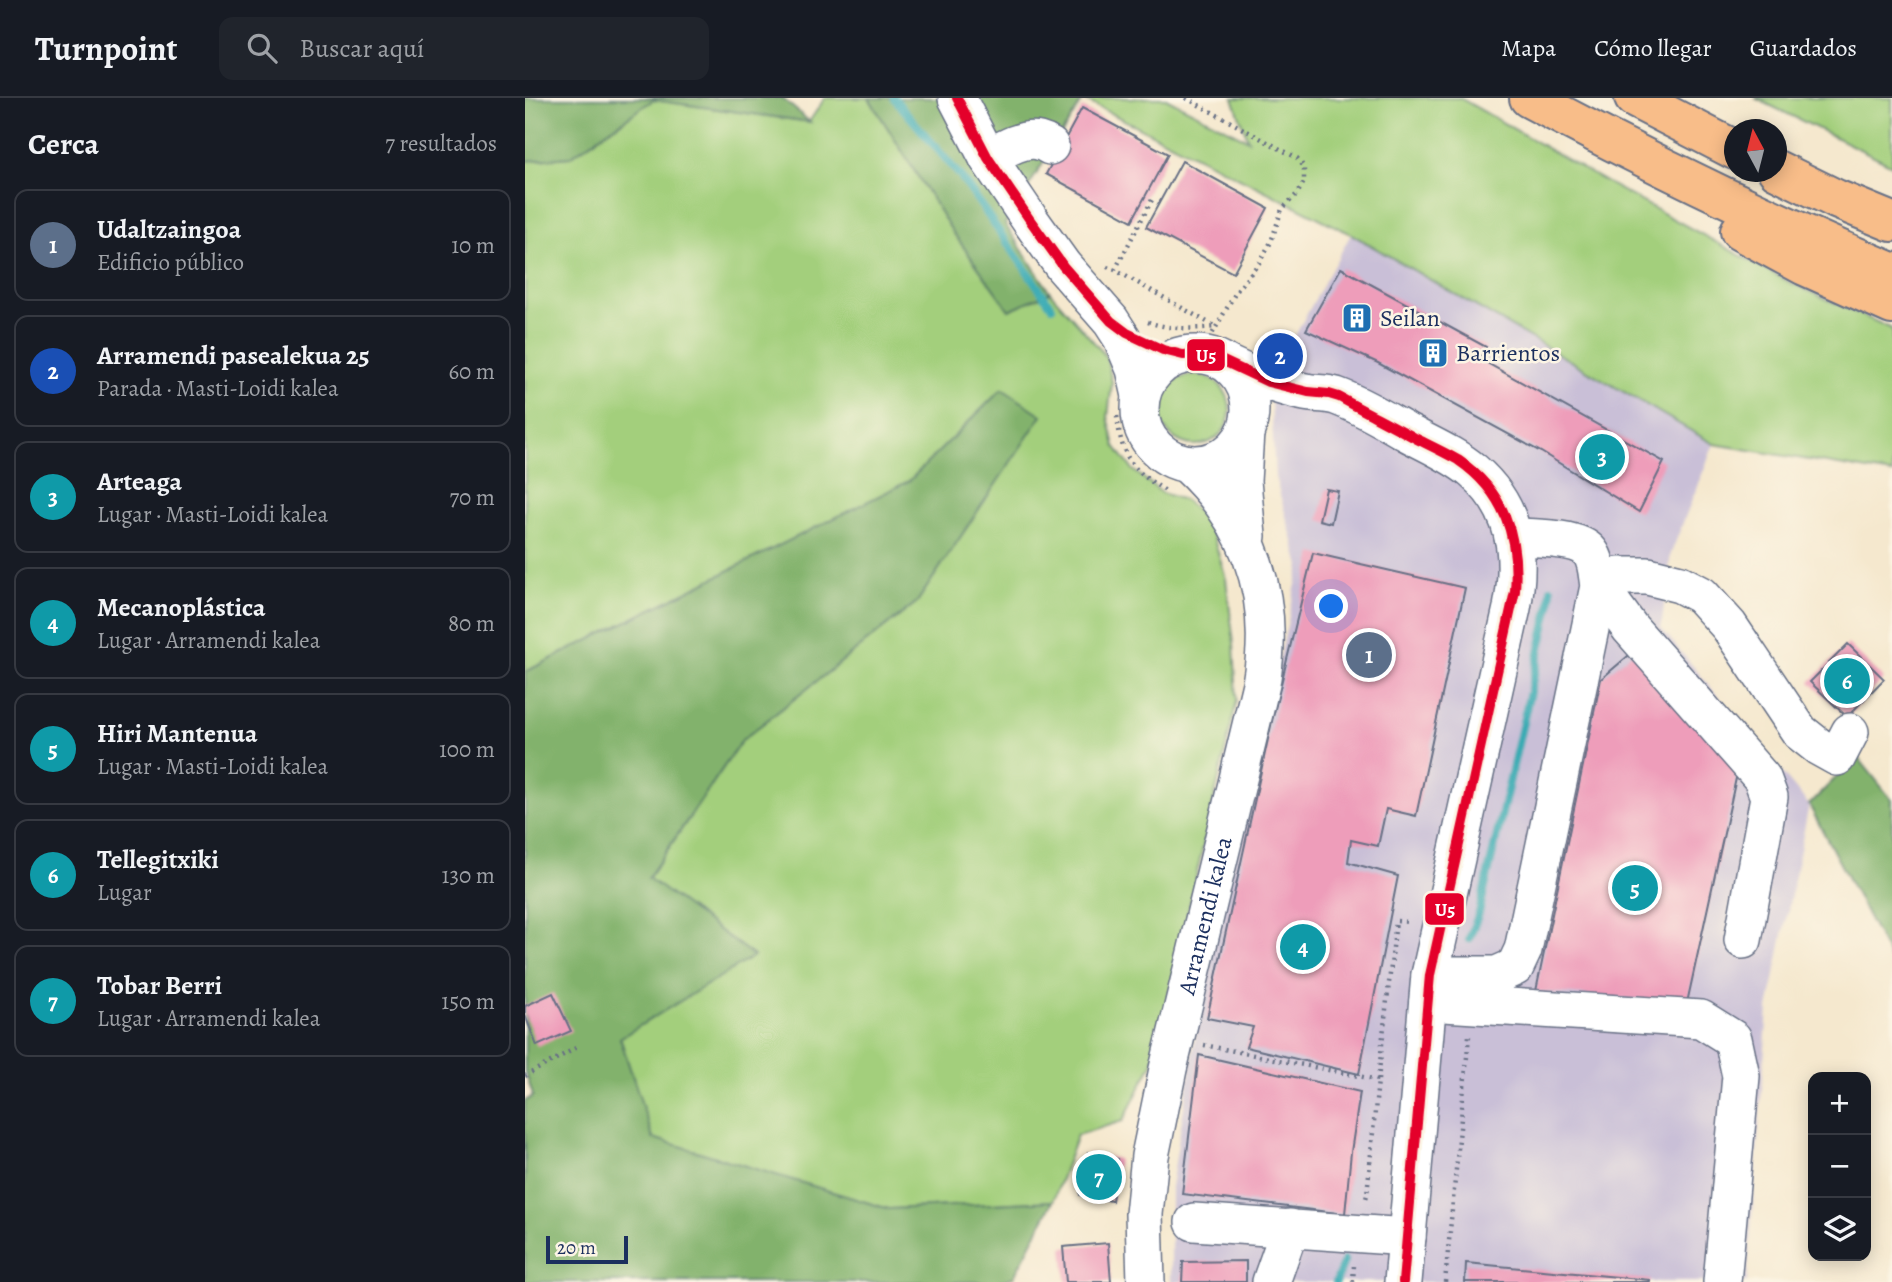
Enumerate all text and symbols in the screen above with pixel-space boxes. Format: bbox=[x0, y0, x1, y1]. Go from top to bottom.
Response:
search box bbox=[219, 17, 709, 80]
text: Turnpoint bbox=[35, 26, 177, 71]
icon: search bbox=[243, 29, 281, 67]
text: Buscar aquí bbox=[299, 31, 424, 66]
text: Mapa bbox=[1501, 32, 1556, 64]
text: Cómo llegar bbox=[1594, 32, 1712, 64]
text: Guardados bbox=[1750, 32, 1857, 64]
north arrow bbox=[1724, 119, 1787, 182]
text: Cerca bbox=[28, 124, 99, 164]
text: 7 resultados bbox=[385, 128, 497, 159]
text: Udaltzaingoa bbox=[97, 212, 241, 247]
text: 1 bbox=[49, 230, 57, 261]
text: 10 m bbox=[451, 230, 495, 261]
text: Edificio público bbox=[97, 247, 244, 278]
building icon: Seilan bbox=[1340, 301, 1374, 335]
place label: Seilan bbox=[1380, 302, 1440, 334]
pin: 2 bbox=[1257, 330, 1303, 382]
building icon: Barrientos bbox=[1416, 336, 1450, 370]
place label: Barrientos bbox=[1456, 337, 1560, 369]
text: Arramendi pasealekua 25 bbox=[97, 338, 370, 373]
line badge: U5 bbox=[1186, 338, 1226, 372]
text: U5 bbox=[1196, 343, 1216, 369]
text: 2 bbox=[47, 356, 59, 387]
text: 60 m bbox=[448, 356, 495, 387]
text: Parada · Masti-Loidi kalea bbox=[97, 373, 339, 404]
pin: 3 bbox=[1579, 431, 1625, 483]
text: Arteaga bbox=[97, 464, 182, 499]
text: 3 bbox=[48, 482, 58, 513]
text: 70 m bbox=[449, 482, 495, 513]
text: Lugar · Masti-Loidi kalea bbox=[97, 499, 328, 530]
your location bbox=[1314, 589, 1348, 623]
text: Mecanoplástica bbox=[97, 590, 266, 625]
text: 4 bbox=[48, 608, 58, 639]
text: 80 m bbox=[448, 608, 495, 639]
text: Lugar · Arramendi kalea bbox=[97, 625, 320, 656]
pin: 1 bbox=[1346, 629, 1392, 681]
pin: 6 bbox=[1824, 655, 1870, 707]
text: Hiri Mantenua bbox=[97, 716, 257, 751]
text: 5 bbox=[48, 734, 58, 765]
text: 100 m bbox=[439, 734, 495, 765]
text: Lugar · Masti-Loidi kalea bbox=[97, 751, 328, 782]
street label: Arramendi kalea bbox=[1170, 832, 1240, 999]
text: Tellegitxiki bbox=[97, 842, 219, 877]
text: 6 bbox=[48, 860, 58, 891]
text: 130 m bbox=[442, 860, 495, 891]
pin: 5 bbox=[1612, 862, 1658, 914]
text: Lugar bbox=[97, 877, 152, 908]
line badge: U5 bbox=[1424, 892, 1465, 926]
text: U5 bbox=[1435, 897, 1455, 923]
pin: 4 bbox=[1280, 921, 1326, 973]
text: Tobar Berri bbox=[97, 968, 222, 1003]
text: 7 bbox=[48, 986, 58, 1017]
text: 150 m bbox=[441, 986, 495, 1017]
text: Lugar · Arramendi kalea bbox=[97, 1003, 320, 1034]
map controls bbox=[1808, 1072, 1871, 1261]
button: + bbox=[1808, 1072, 1871, 1135]
button: − bbox=[1808, 1135, 1871, 1198]
pin: 7 bbox=[1076, 1151, 1122, 1203]
button: layers bbox=[1808, 1198, 1871, 1261]
scale bar bbox=[546, 1233, 628, 1265]
text: 20 m bbox=[557, 1235, 596, 1261]

